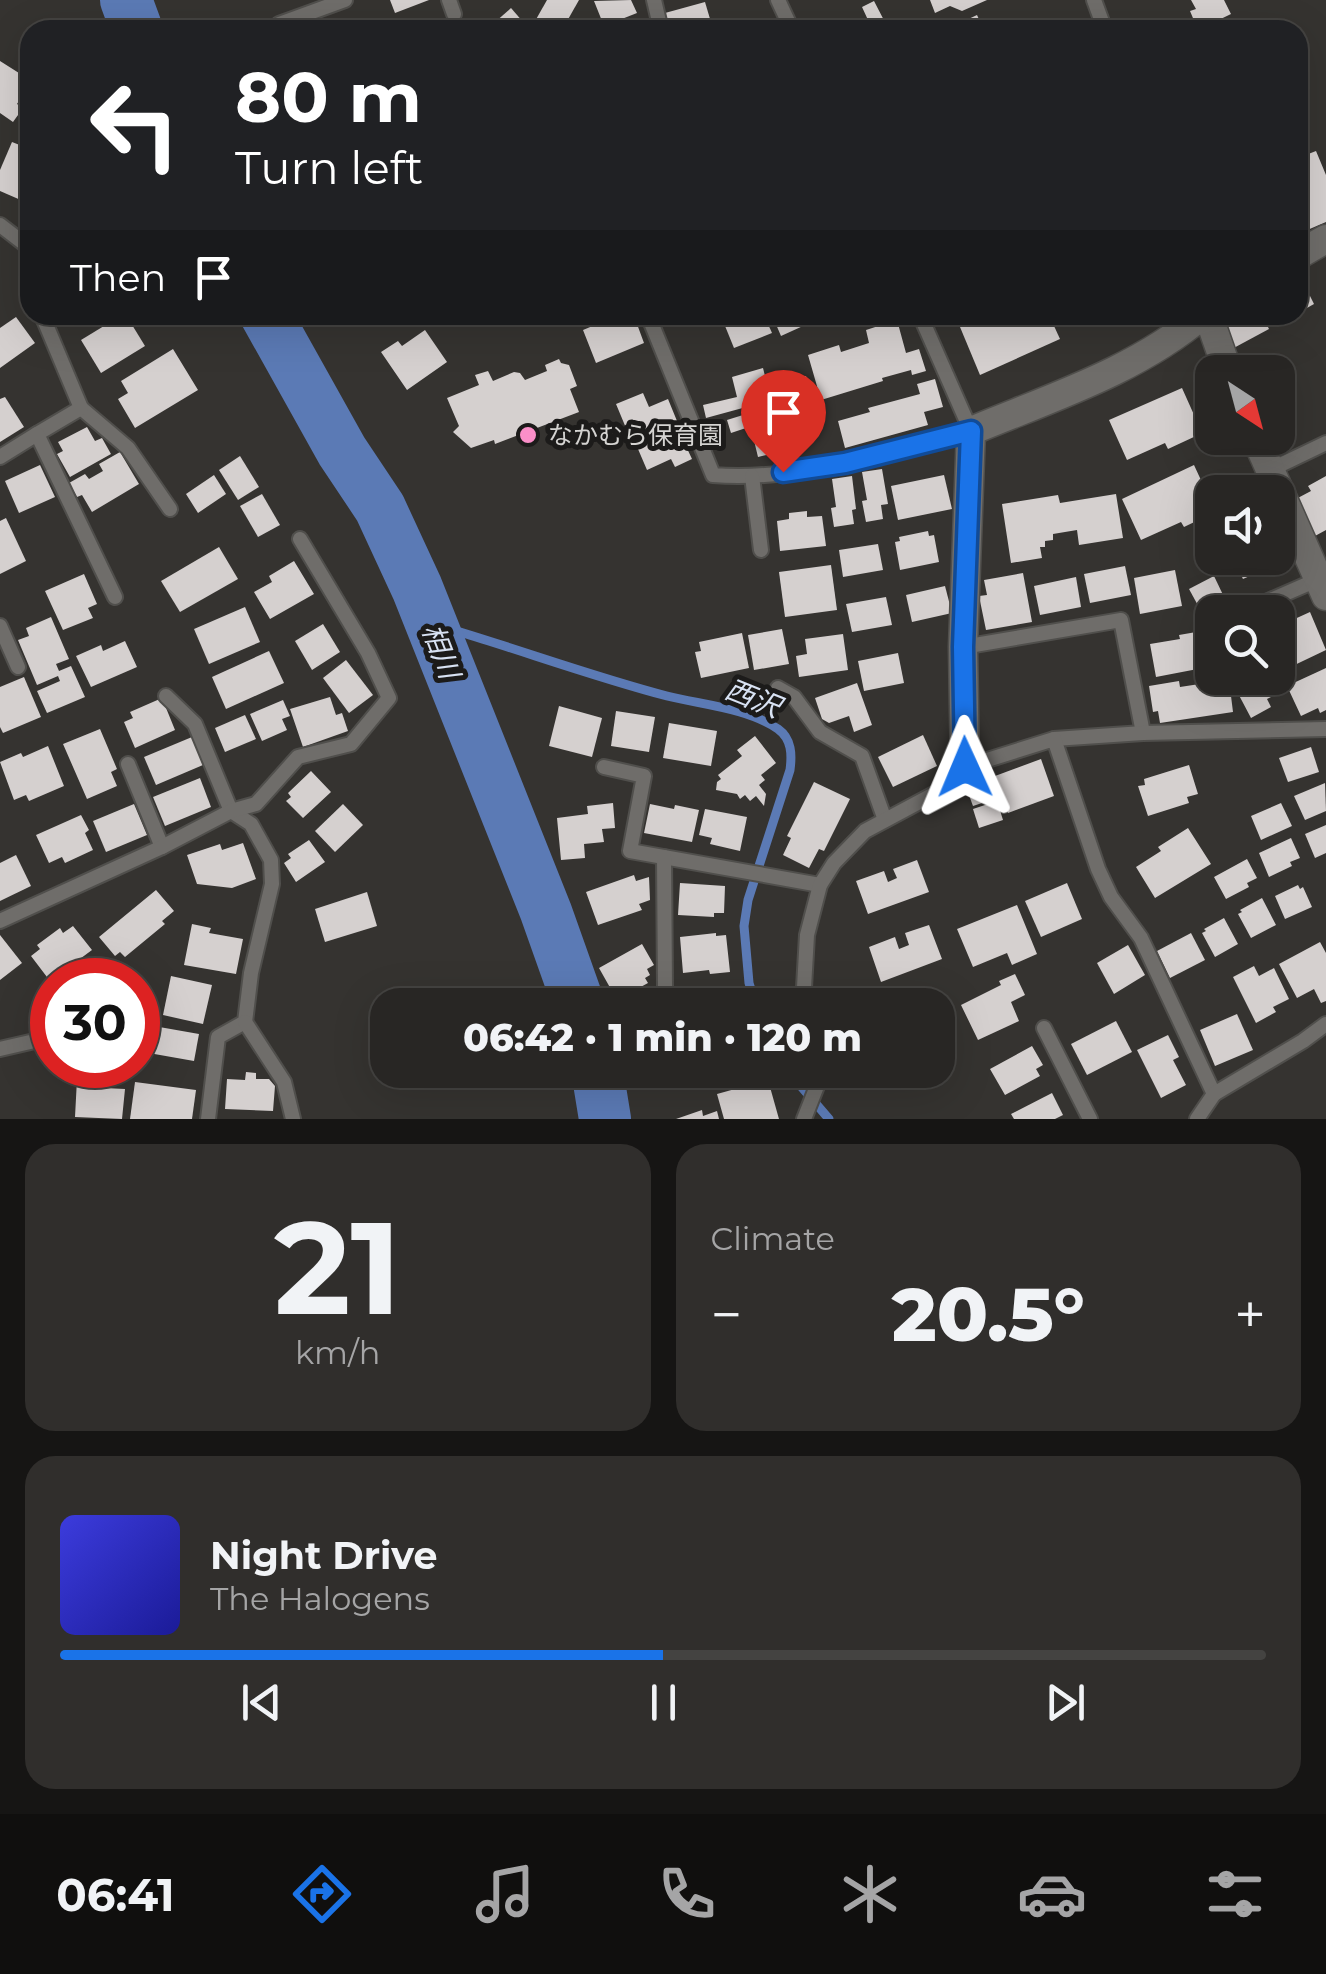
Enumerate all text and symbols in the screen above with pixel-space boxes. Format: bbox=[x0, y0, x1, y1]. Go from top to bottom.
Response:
text: 80 m bbox=[235, 54, 422, 140]
icon: left bbox=[70, 60, 200, 190]
text: Turn left bbox=[235, 140, 423, 195]
icon: arrive bbox=[186, 250, 241, 305]
text: Then bbox=[70, 254, 166, 301]
north arrow bbox=[1195, 355, 1295, 455]
map controls bbox=[1195, 355, 1295, 695]
pin bbox=[741, 370, 826, 473]
icon: arrive bbox=[756, 385, 811, 440]
place label: なかむら保育園 bbox=[548, 420, 723, 450]
marker: なかむら保育園 bbox=[517, 424, 539, 446]
button: sound bbox=[1195, 475, 1295, 575]
button: search bbox=[1195, 595, 1295, 695]
water label: 相川 bbox=[415, 619, 468, 686]
water label: 西沢 bbox=[721, 672, 789, 726]
position arrow bbox=[913, 715, 1017, 819]
speed limit sign: 30 bbox=[30, 958, 160, 1088]
text: 06:42 · 1 min · 120 m bbox=[463, 1014, 862, 1061]
text: 21 bbox=[274, 1188, 402, 1347]
text: Climate bbox=[711, 1219, 835, 1258]
text: 20.5° bbox=[892, 1268, 1085, 1360]
text: − bbox=[711, 1281, 742, 1348]
text: + bbox=[1234, 1281, 1266, 1348]
text: km/h bbox=[295, 1333, 380, 1372]
text: Night Drive bbox=[210, 1532, 437, 1579]
text: The Halogens bbox=[210, 1579, 430, 1618]
icon: previous bbox=[234, 1675, 289, 1730]
icon: pause bbox=[636, 1675, 691, 1730]
icon: next bbox=[1038, 1675, 1093, 1730]
icon: directions bbox=[287, 1859, 357, 1929]
icon: music bbox=[470, 1859, 540, 1929]
icon: phone bbox=[652, 1859, 722, 1929]
icon: climate bbox=[835, 1859, 905, 1929]
icon: car bbox=[1017, 1859, 1087, 1929]
icon: filters bbox=[1200, 1859, 1270, 1929]
text: 06:41 bbox=[56, 1867, 175, 1922]

